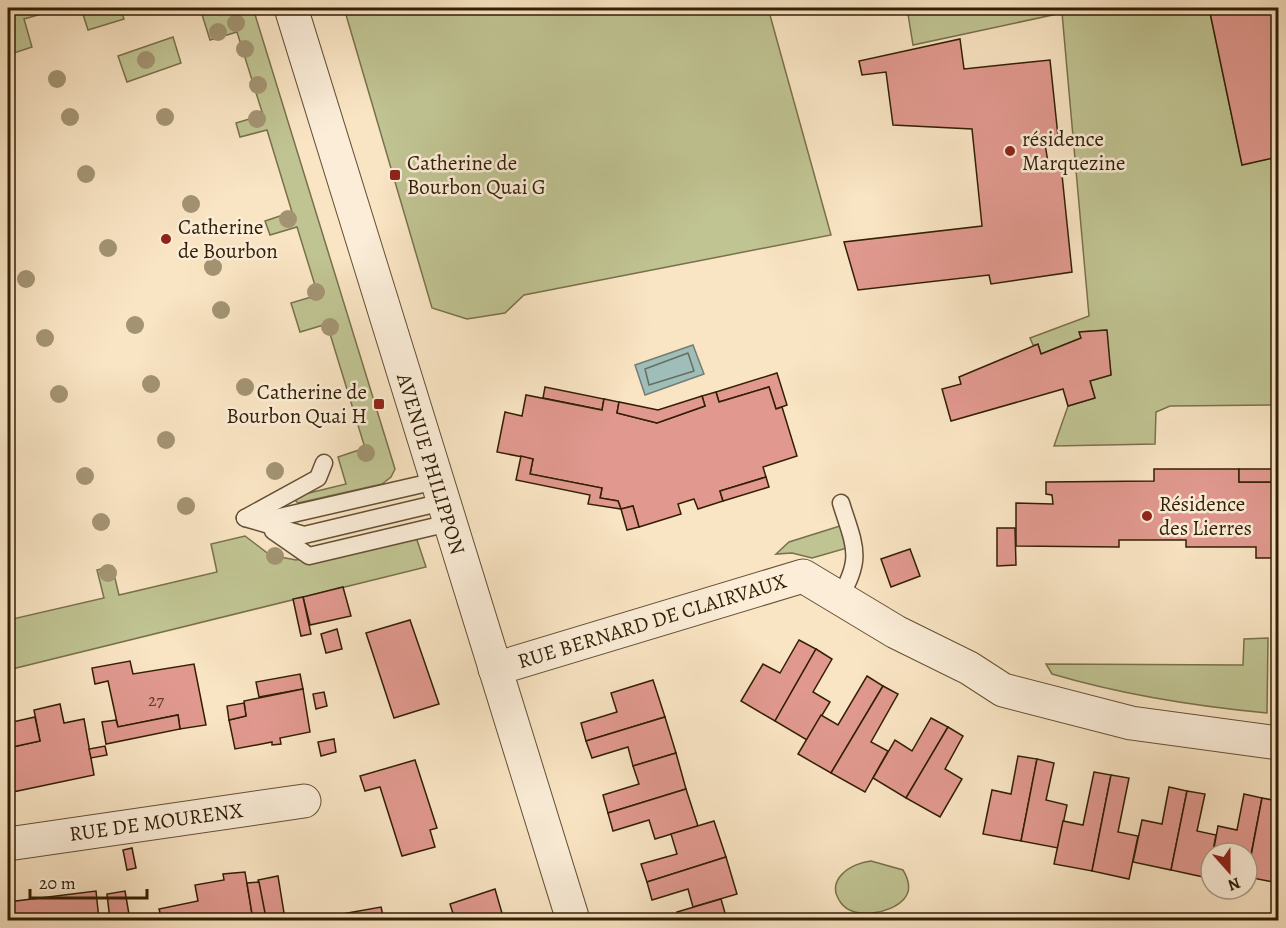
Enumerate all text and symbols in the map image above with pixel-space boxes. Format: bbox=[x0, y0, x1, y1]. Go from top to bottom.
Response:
place label: résidence Marquezine bbox=[1022, 125, 1125, 177]
marker: résidence Marquezine bbox=[1003, 144, 1017, 158]
place label: Catherine de Bourbon Quai G bbox=[407, 149, 546, 201]
marker: Catherine de Bourbon Quai G bbox=[388, 168, 402, 182]
place label: Catherine de Bourbon bbox=[178, 213, 278, 265]
marker: Catherine de Bourbon bbox=[159, 232, 173, 246]
street label: AVENUE PHILIPPON bbox=[390, 369, 472, 558]
place label: Catherine de Bourbon Quai H bbox=[226, 378, 367, 430]
marker: Catherine de Bourbon Quai H bbox=[372, 397, 386, 411]
place label: Résidence des Lierres bbox=[1159, 490, 1252, 542]
marker: Résidence des Lierres bbox=[1140, 509, 1154, 523]
street label: RUE BERNARD DE CLAIRVAUX bbox=[514, 567, 790, 675]
house number: 27 bbox=[148, 688, 164, 712]
street label: RUE DE MOURENX bbox=[67, 796, 245, 848]
north arrow bbox=[1199, 841, 1259, 901]
scale bar bbox=[30, 862, 147, 900]
text: 20 m bbox=[39, 871, 76, 895]
text: N bbox=[1224, 872, 1243, 897]

